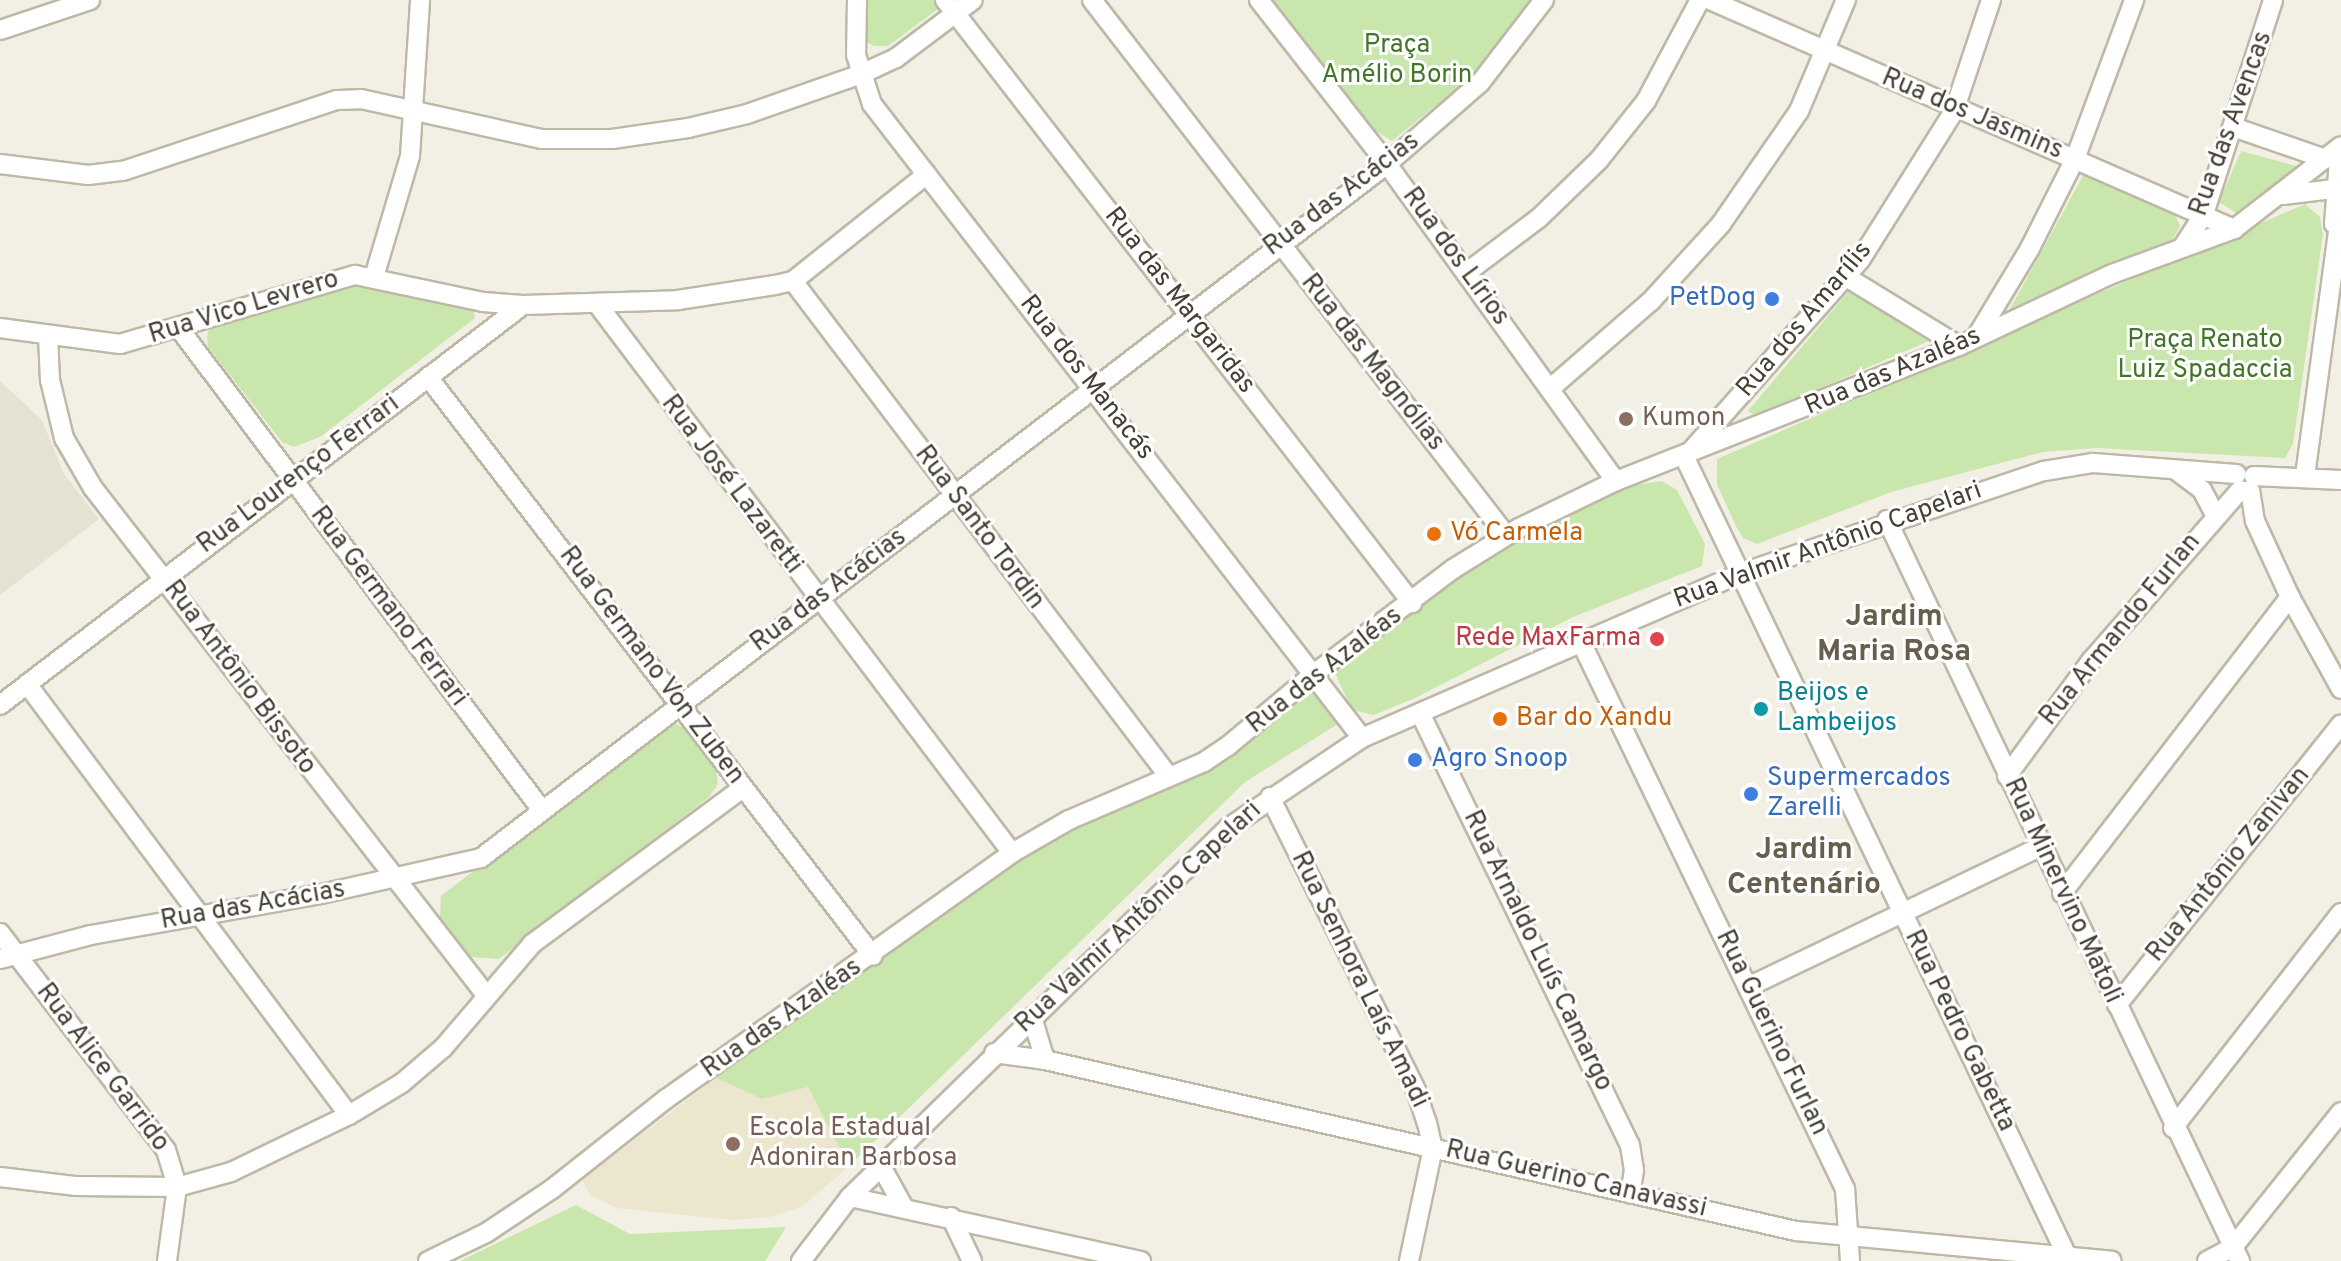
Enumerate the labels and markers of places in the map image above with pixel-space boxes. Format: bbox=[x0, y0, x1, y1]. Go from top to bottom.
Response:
place label: PetDog bbox=[1669, 283, 1756, 315]
marker: PetDog bbox=[1763, 290, 1781, 308]
place label: Kumon bbox=[1642, 403, 1725, 435]
marker: Kumon bbox=[1617, 410, 1635, 428]
place label: Vó Carmela bbox=[1450, 518, 1583, 550]
marker: Vó Carmela bbox=[1425, 525, 1443, 543]
place label: Rede MaxFarma bbox=[1455, 623, 1641, 655]
marker: Rede MaxFarma bbox=[1648, 630, 1666, 648]
place label: Beijos e Lambeijos bbox=[1777, 678, 1897, 740]
marker: Beijos e Lambeijos bbox=[1752, 700, 1770, 718]
place label: Bar do Xandu bbox=[1516, 703, 1672, 735]
marker: Bar do Xandu bbox=[1491, 710, 1509, 728]
place label: Agro Snoop bbox=[1431, 744, 1568, 776]
marker: Agro Snoop bbox=[1406, 751, 1424, 769]
place label: Supermercados Zarelli bbox=[1767, 763, 1951, 824]
marker: Supermercados Zarelli bbox=[1742, 785, 1760, 803]
place label: Escola Estadual Adoniran Barbosa bbox=[749, 1113, 957, 1174]
marker: Escola Estadual Adoniran Barbosa bbox=[724, 1135, 742, 1153]

